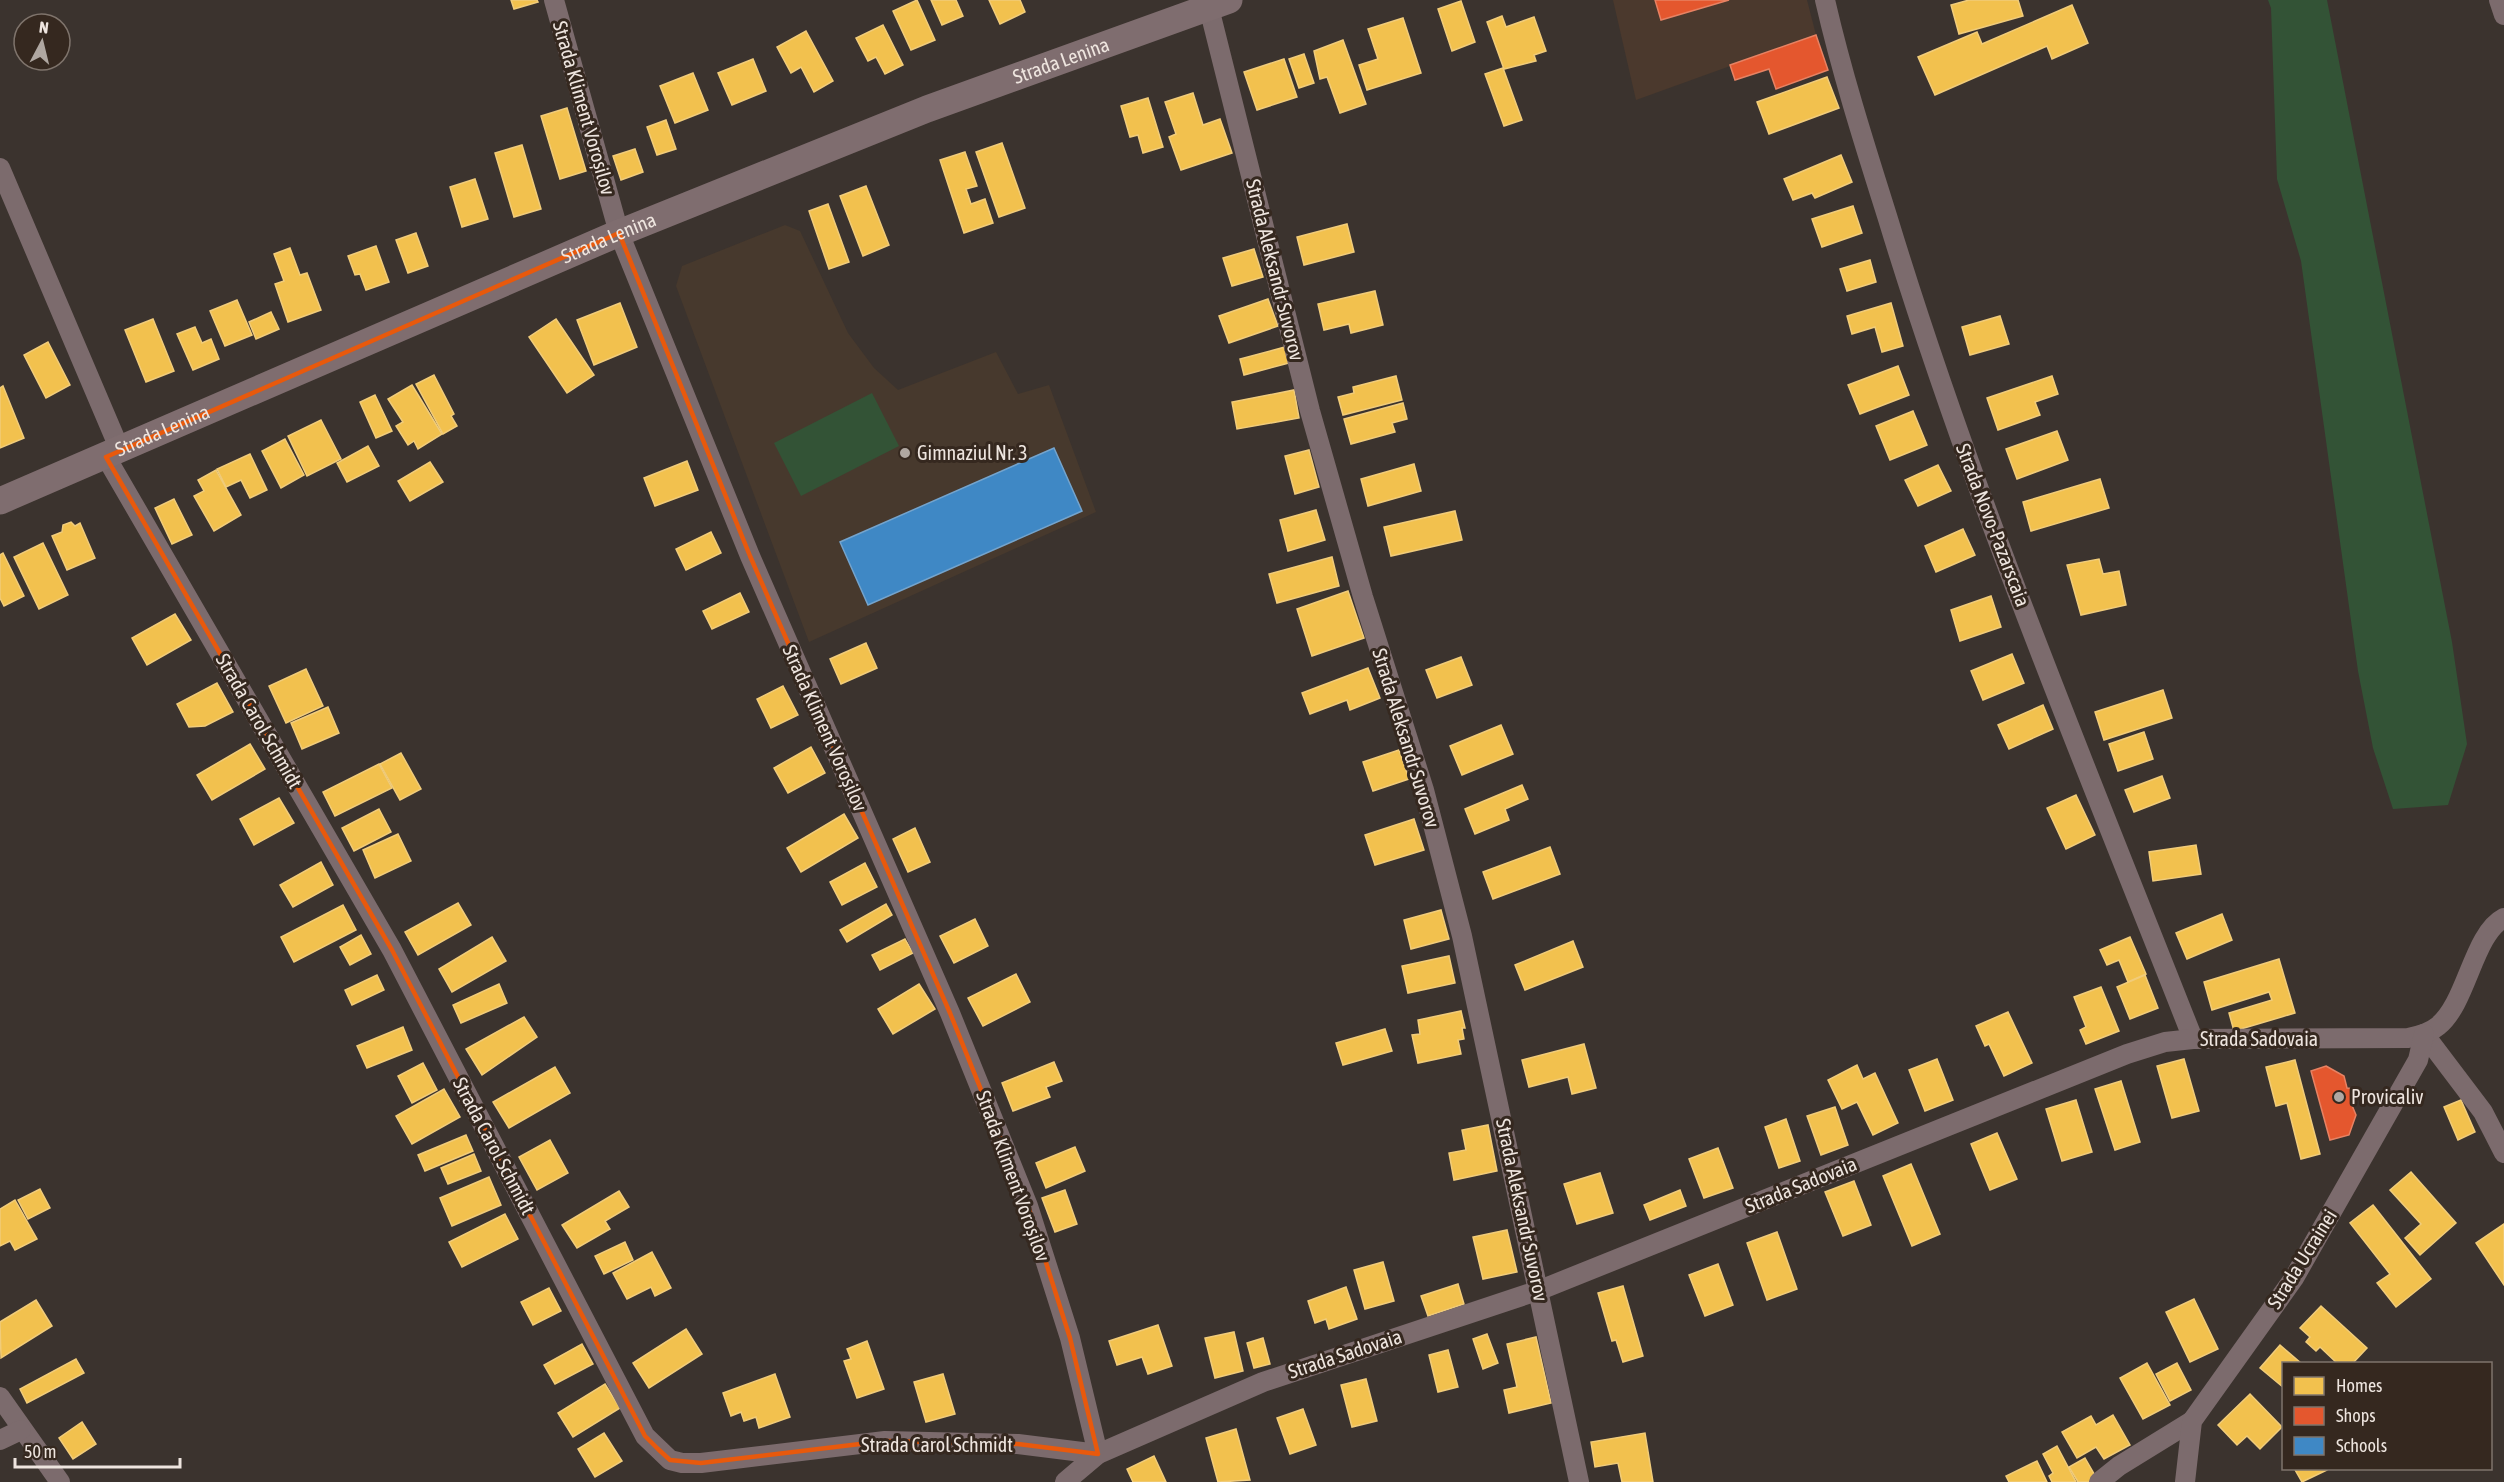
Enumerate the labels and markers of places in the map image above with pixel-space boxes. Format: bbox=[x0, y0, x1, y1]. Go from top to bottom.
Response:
place label: Gimnaziul Nr. 3 bbox=[917, 441, 1028, 464]
marker: Gimnaziul Nr. 3 bbox=[898, 446, 912, 460]
place label: Provicaliv bbox=[2351, 1085, 2424, 1108]
marker: Provicaliv bbox=[2332, 1090, 2346, 1104]

